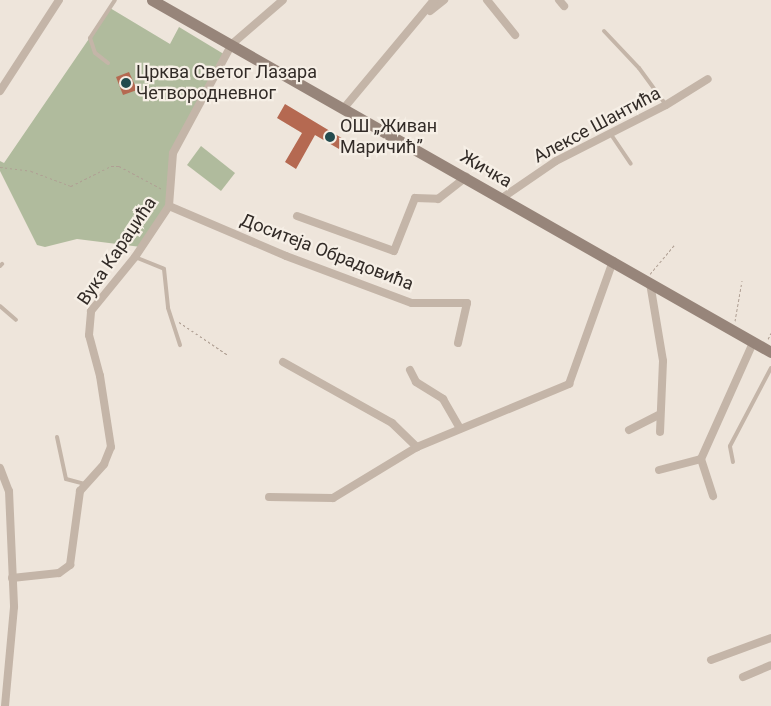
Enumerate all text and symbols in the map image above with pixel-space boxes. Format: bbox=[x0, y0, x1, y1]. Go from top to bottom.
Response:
place label: Црква Светог Лазара Четвородневног bbox=[136, 62, 317, 104]
marker: Црква Светог Лазара Четвородневног bbox=[120, 77, 132, 89]
street label: Алексе Шантића bbox=[530, 82, 664, 168]
place label: ОШ „Живан Маричић” bbox=[340, 116, 437, 158]
marker: ОШ „Живан Маричић” bbox=[324, 131, 336, 143]
street label: Жичка bbox=[456, 146, 516, 192]
street label: Вука Караџића bbox=[73, 193, 161, 309]
street label: Доситеја Обрадовића bbox=[237, 209, 417, 295]

